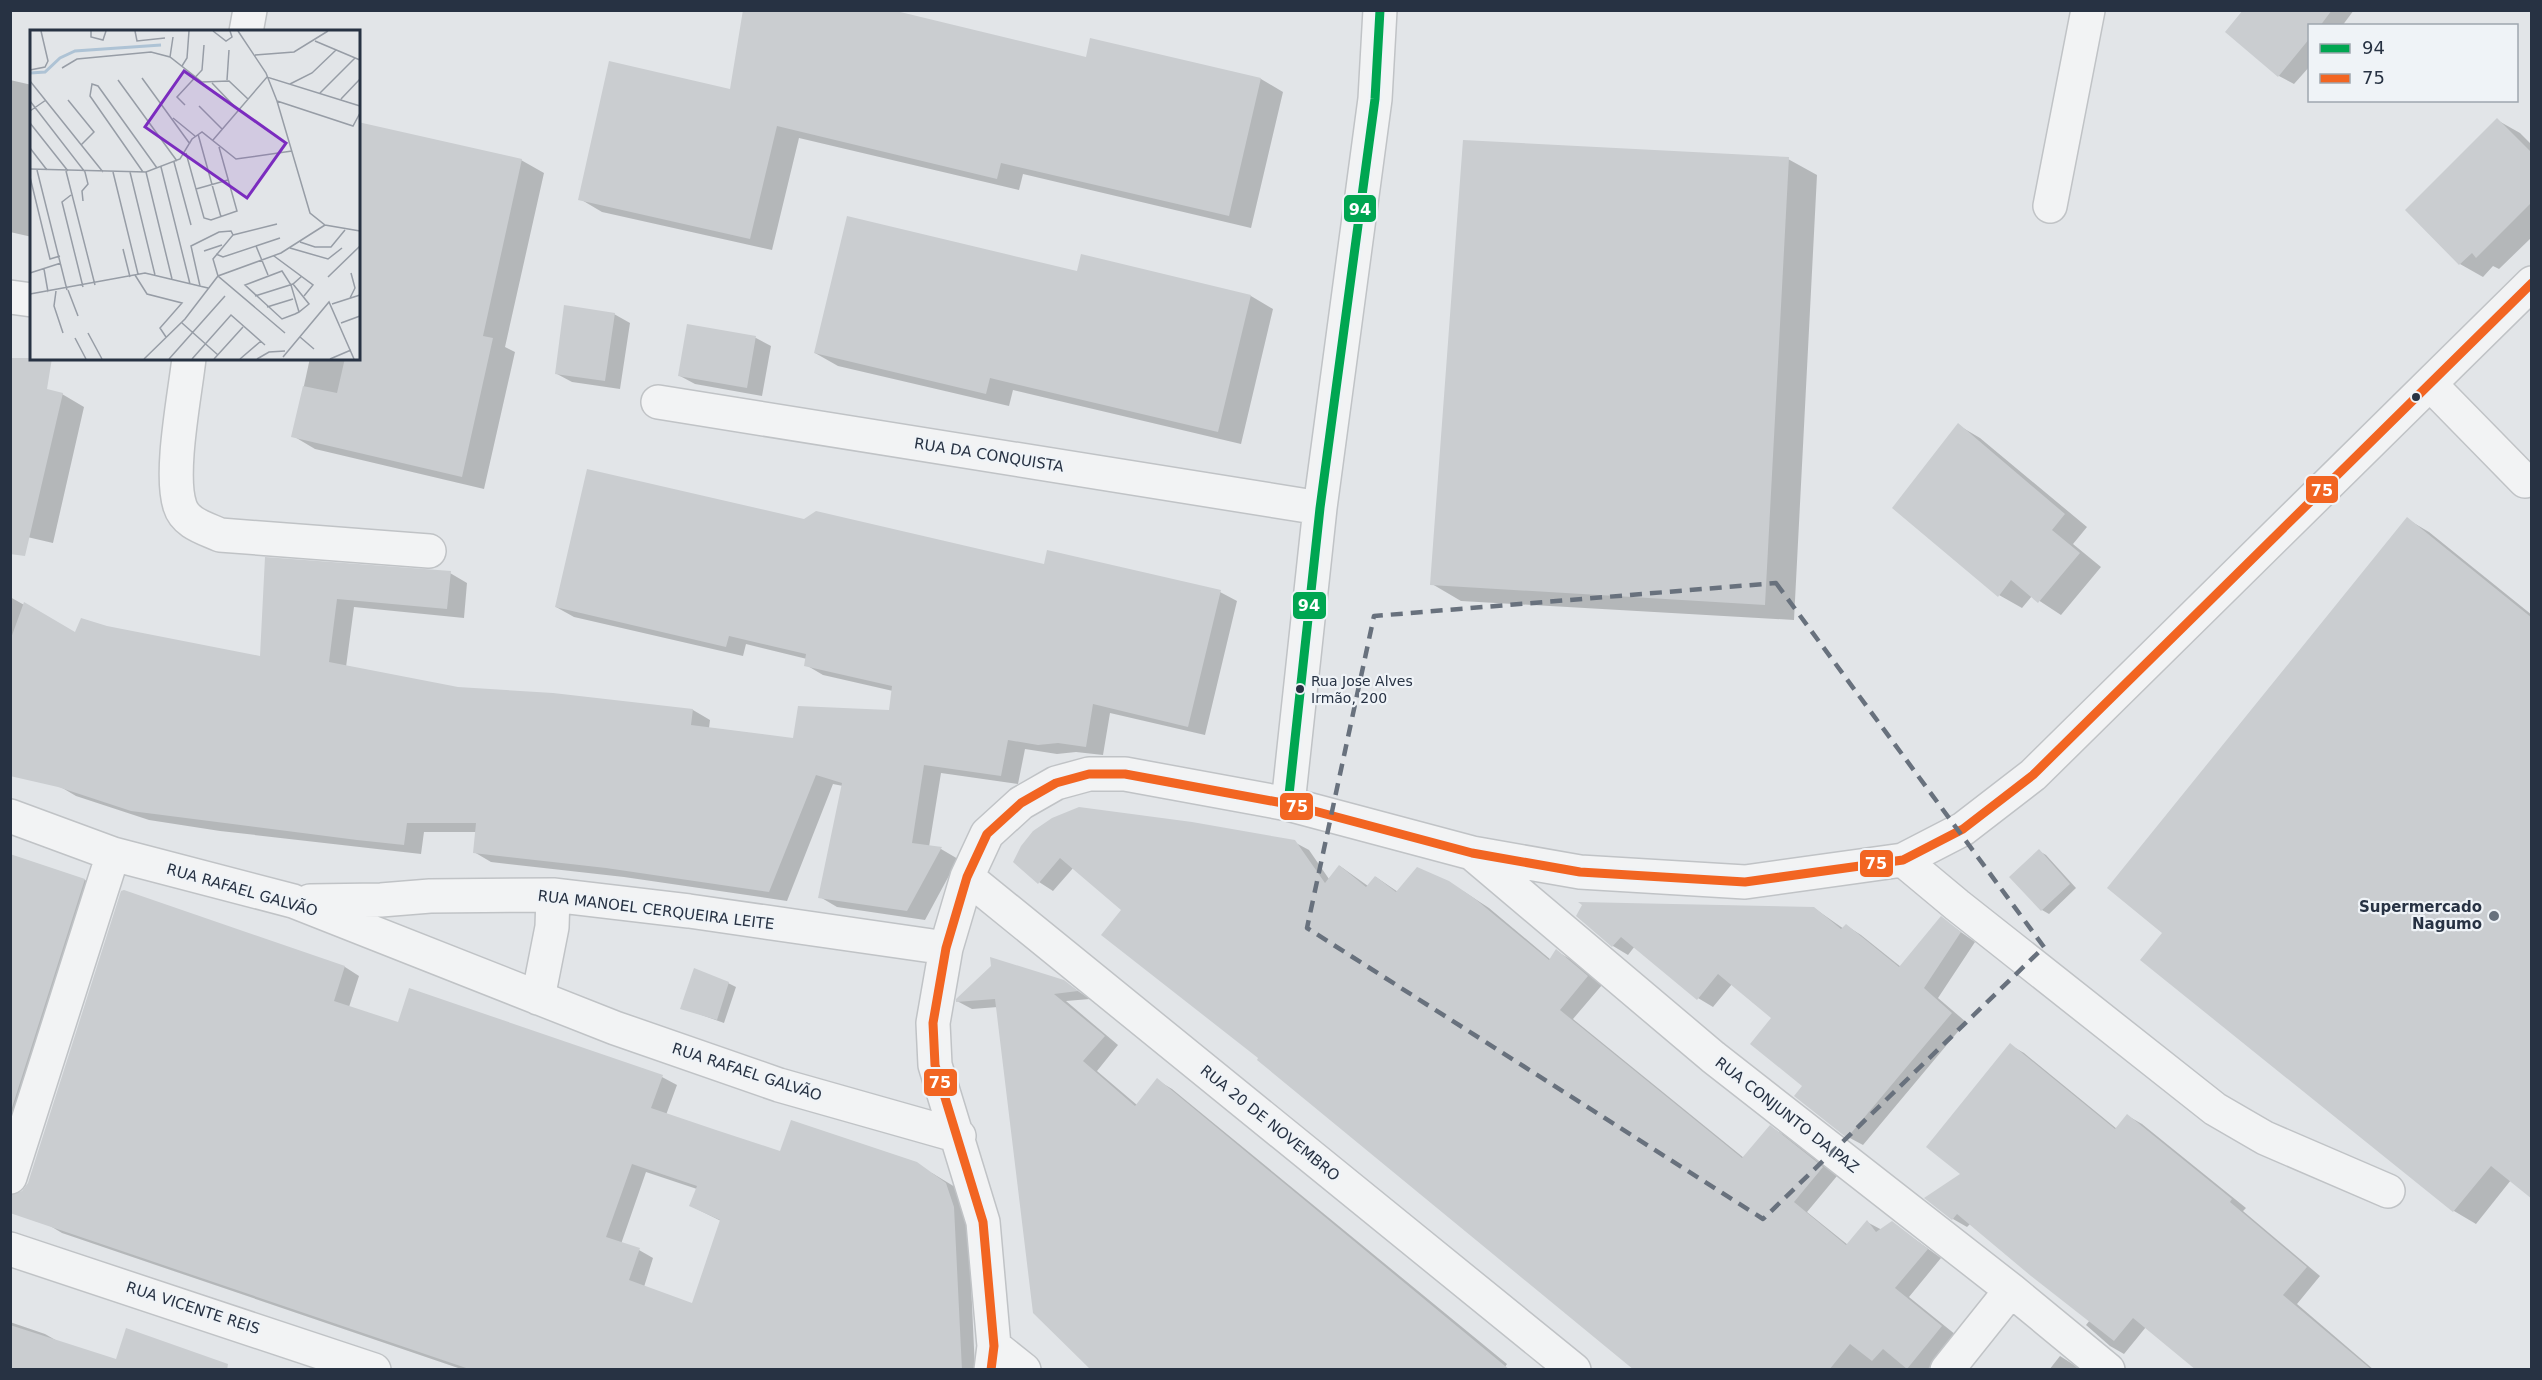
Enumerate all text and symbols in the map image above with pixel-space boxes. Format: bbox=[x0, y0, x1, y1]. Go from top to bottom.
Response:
legend bbox=[2308, 24, 2518, 102]
inset map bbox=[30, 30, 360, 360]
text: 94 bbox=[2362, 37, 2385, 58]
text: 75 bbox=[2362, 67, 2385, 88]
line badge: 94 bbox=[1343, 194, 1377, 223]
text: 94 bbox=[1349, 200, 1371, 219]
unlabelled marker bbox=[2410, 391, 2422, 403]
street label: RUA DA CONQUISTA bbox=[913, 434, 1066, 476]
line badge: 75 bbox=[2305, 475, 2339, 504]
text: 75 bbox=[2311, 481, 2333, 500]
line badge: 94 bbox=[1292, 591, 1327, 620]
text: 94 bbox=[1298, 596, 1320, 615]
place label: Rua Jose Alves Irmão, 200 bbox=[1311, 673, 1413, 706]
marker: Rua Jose Alves Irmão, 200 bbox=[1294, 683, 1306, 695]
line badge: 75 bbox=[1279, 792, 1314, 821]
text: 75 bbox=[1286, 797, 1308, 816]
line badge: 75 bbox=[1859, 849, 1894, 878]
text: 75 bbox=[1865, 854, 1887, 873]
street label: RUA RAFAEL GALVÃO bbox=[164, 859, 320, 920]
street label: RUA MANOEL CERQUEIRA LEITE bbox=[537, 887, 775, 933]
place label: Supermercado Nagumo bbox=[2359, 898, 2482, 933]
marker: Supermercado Nagumo bbox=[2487, 909, 2501, 923]
street label: RUA RAFAEL GALVÃO bbox=[670, 1038, 824, 1105]
street label: RUA CONJUNTO DA PAZ bbox=[1712, 1053, 1862, 1177]
street label: RUA 20 DE NOVEMBRO bbox=[1197, 1061, 1343, 1185]
line badge: 75 bbox=[923, 1068, 958, 1097]
text: 75 bbox=[929, 1073, 951, 1092]
street label: RUA VICENTE REIS bbox=[124, 1278, 262, 1338]

